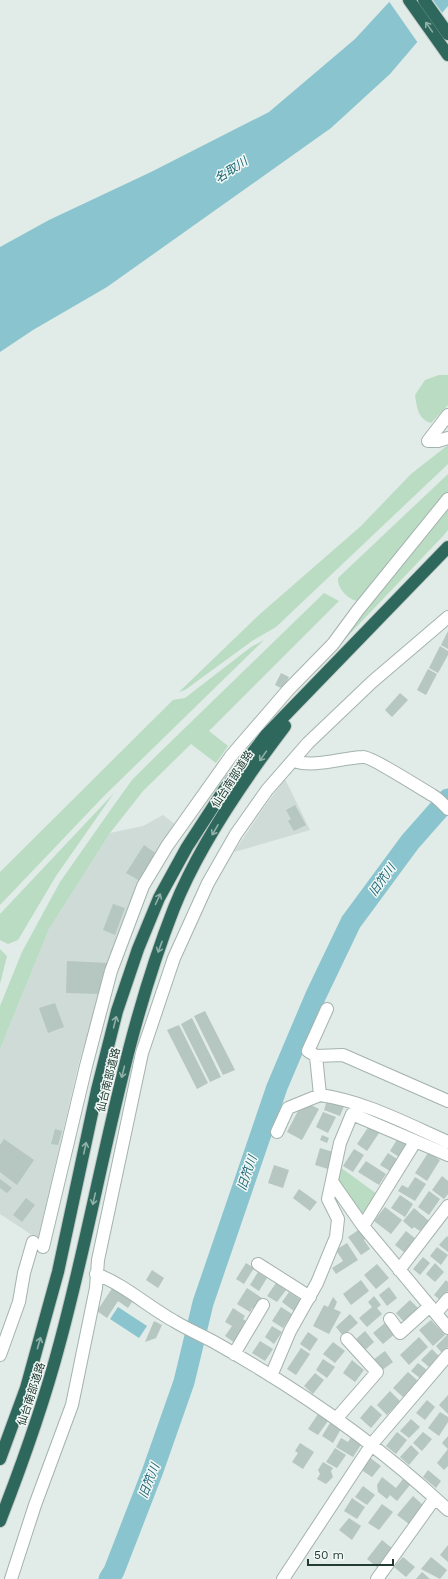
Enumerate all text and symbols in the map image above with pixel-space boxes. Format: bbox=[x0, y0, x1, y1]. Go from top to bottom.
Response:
one-way arrow bbox=[425, 22, 433, 33]
water label: 名取川 bbox=[212, 153, 252, 186]
street label: 仙台南部道路 bbox=[209, 748, 256, 810]
one-way arrow bbox=[259, 750, 267, 761]
one-way arrow bbox=[210, 824, 218, 836]
water label: 旧笊川 bbox=[366, 860, 399, 899]
one-way arrow bbox=[155, 894, 162, 906]
one-way arrow bbox=[155, 941, 163, 953]
one-way arrow bbox=[111, 1016, 119, 1029]
street label: 仙台南部道路 bbox=[94, 1047, 123, 1114]
one-way arrow bbox=[119, 1065, 127, 1078]
one-way arrow bbox=[81, 1142, 89, 1155]
water label: 旧笊川 bbox=[235, 1152, 260, 1192]
one-way arrow bbox=[89, 1192, 97, 1205]
one-way arrow bbox=[36, 1337, 43, 1350]
street label: 仙台南部道路 bbox=[15, 1361, 48, 1428]
water label: 旧笊川 bbox=[136, 1460, 163, 1500]
scale bar bbox=[308, 1541, 393, 1567]
text: 50 m bbox=[314, 1548, 344, 1562]

